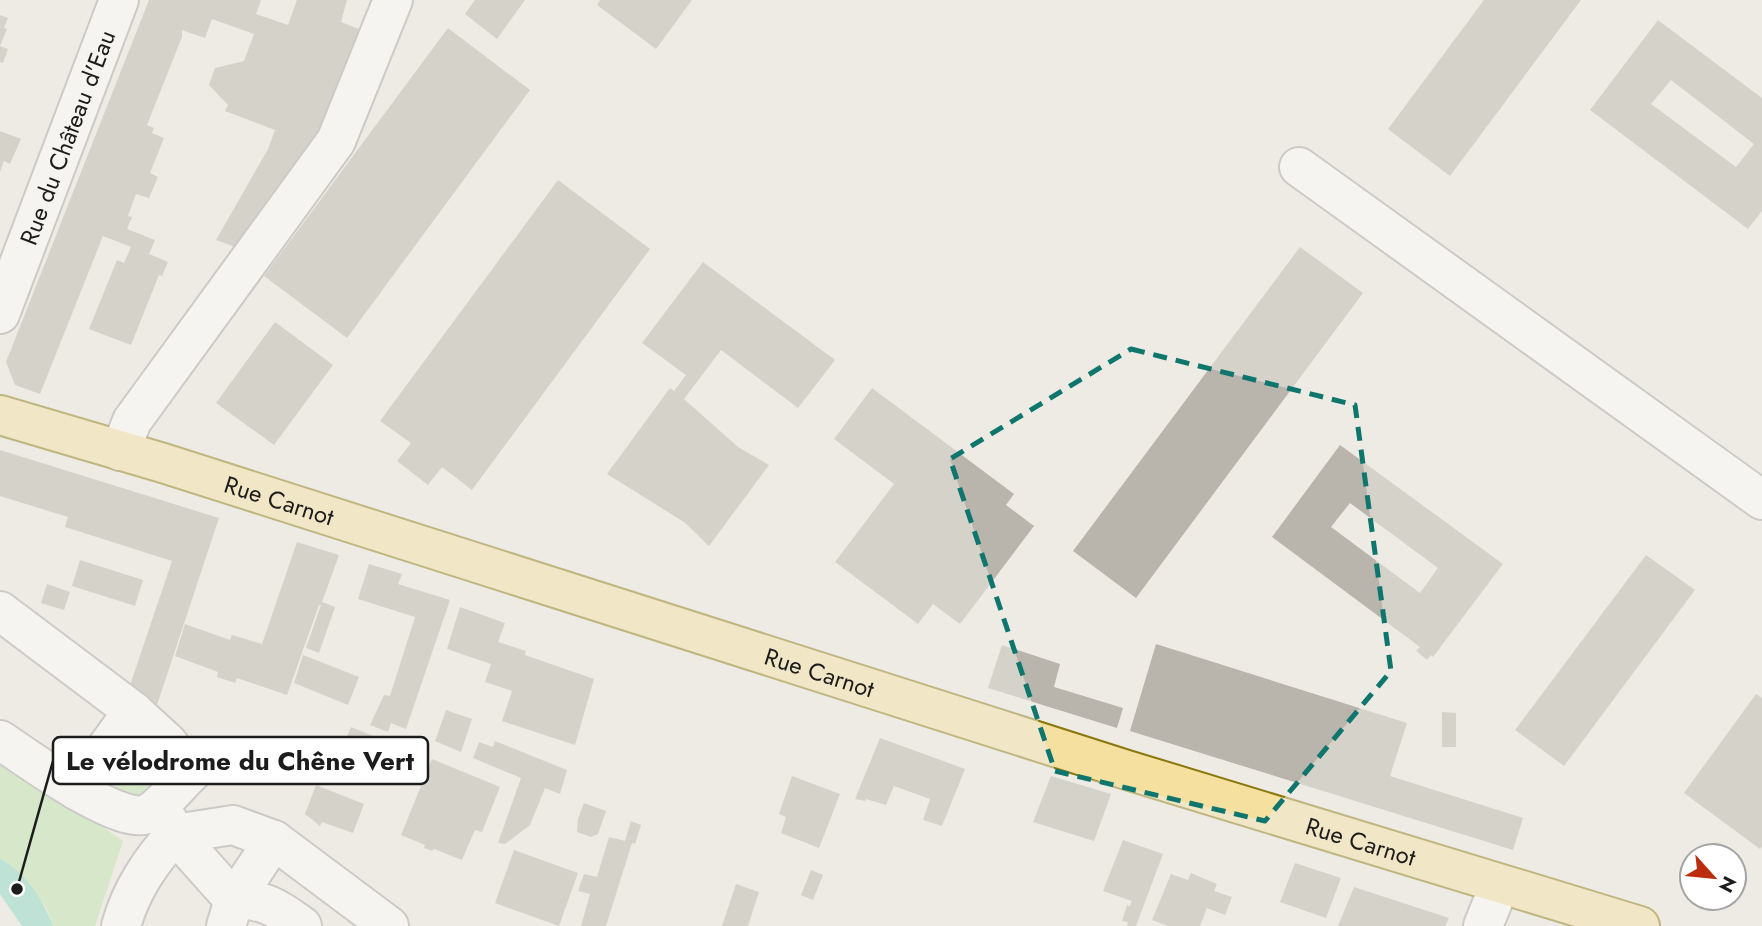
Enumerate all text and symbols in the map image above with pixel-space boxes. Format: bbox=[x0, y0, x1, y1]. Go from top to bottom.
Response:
street label: Rue du Château d'Eau bbox=[10, 25, 124, 250]
street label: Rue Carnot bbox=[220, 466, 339, 534]
street label: Rue Carnot bbox=[760, 638, 879, 706]
callout: Le vélodrome du Chêne Vert bbox=[53, 737, 428, 784]
text: Le vélodrome du Chêne Vert bbox=[66, 742, 415, 780]
street label: Rue Carnot bbox=[1301, 808, 1420, 874]
north arrow bbox=[1678, 842, 1748, 912]
text: N bbox=[1712, 872, 1743, 897]

